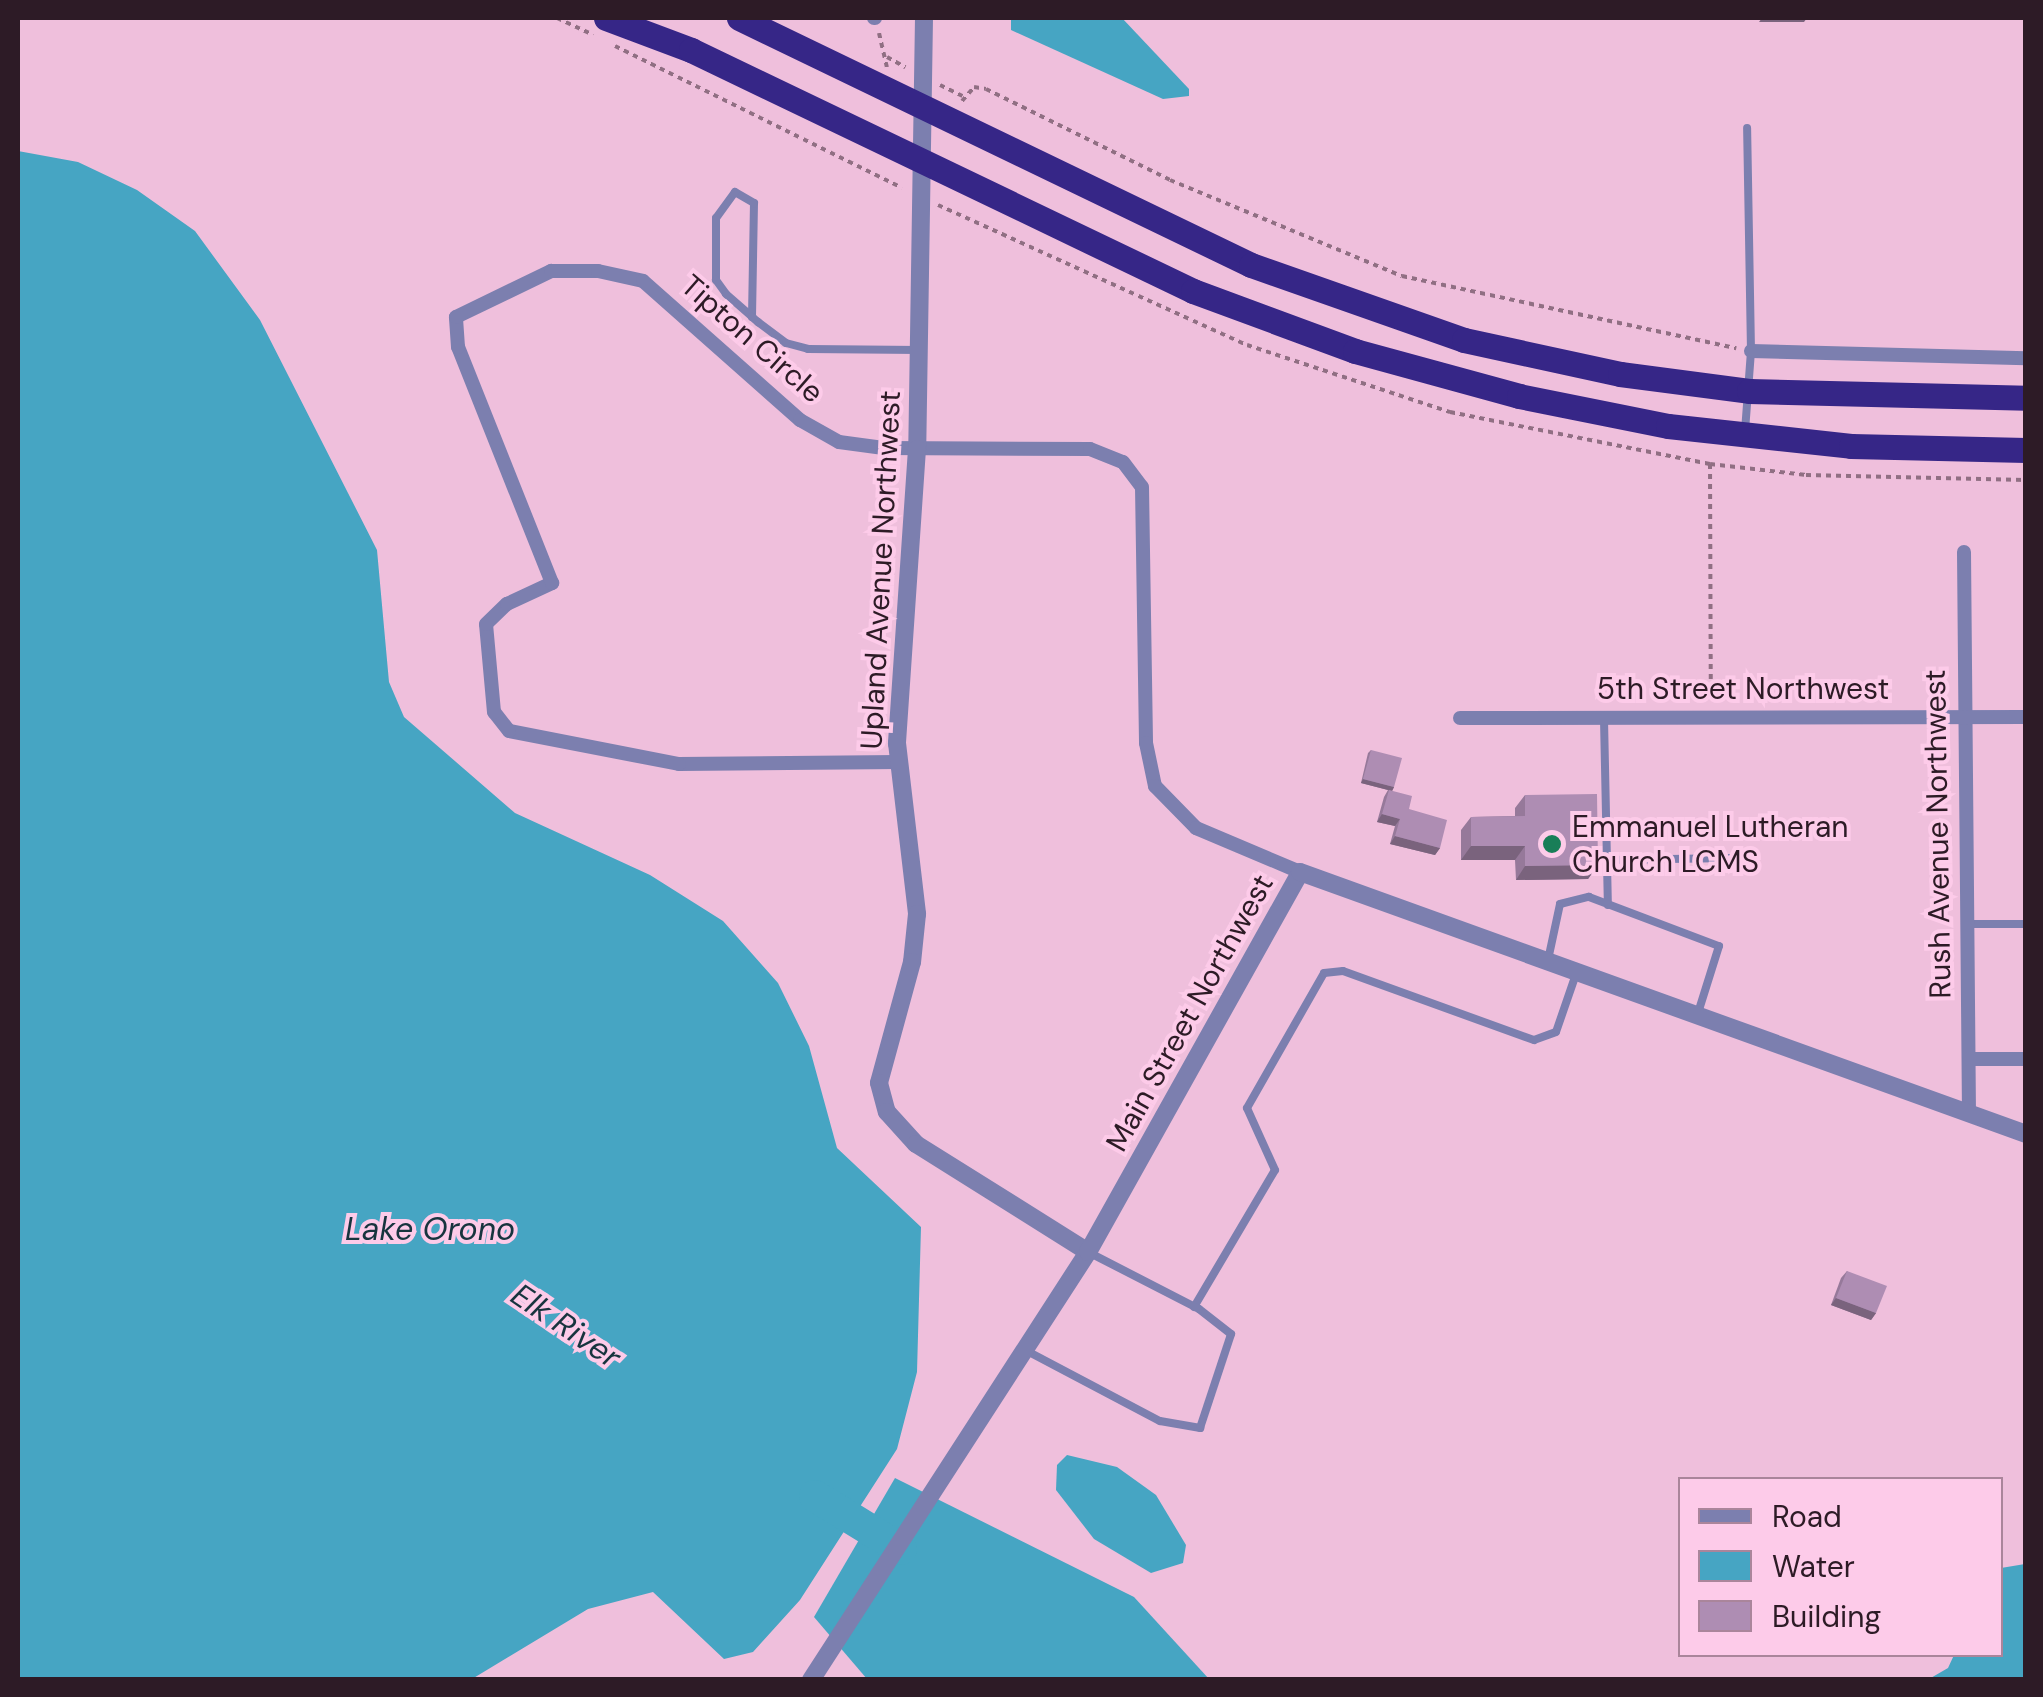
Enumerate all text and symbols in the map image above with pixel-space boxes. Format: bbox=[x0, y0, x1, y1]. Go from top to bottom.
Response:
street label: Tipton Circle bbox=[674, 267, 830, 411]
street label: Upland Avenue Northwest bbox=[854, 390, 908, 750]
street label: Rush Avenue Northwest bbox=[1917, 669, 1959, 999]
street label: 5th Street Northwest bbox=[1597, 671, 1889, 707]
place label: Emmanuel Lutheran Church LCMS bbox=[1572, 809, 1849, 880]
marker: Emmanuel Lutheran Church LCMS bbox=[1541, 833, 1563, 855]
street label: Main Street Northwest bbox=[1099, 868, 1281, 1158]
water label: Lake Orono bbox=[345, 1210, 515, 1248]
water label: Elk River bbox=[504, 1276, 628, 1376]
legend bbox=[1678, 1477, 2003, 1657]
text: Road bbox=[1772, 1497, 1842, 1536]
text: Water bbox=[1772, 1547, 1855, 1586]
text: Building bbox=[1772, 1597, 1881, 1636]

